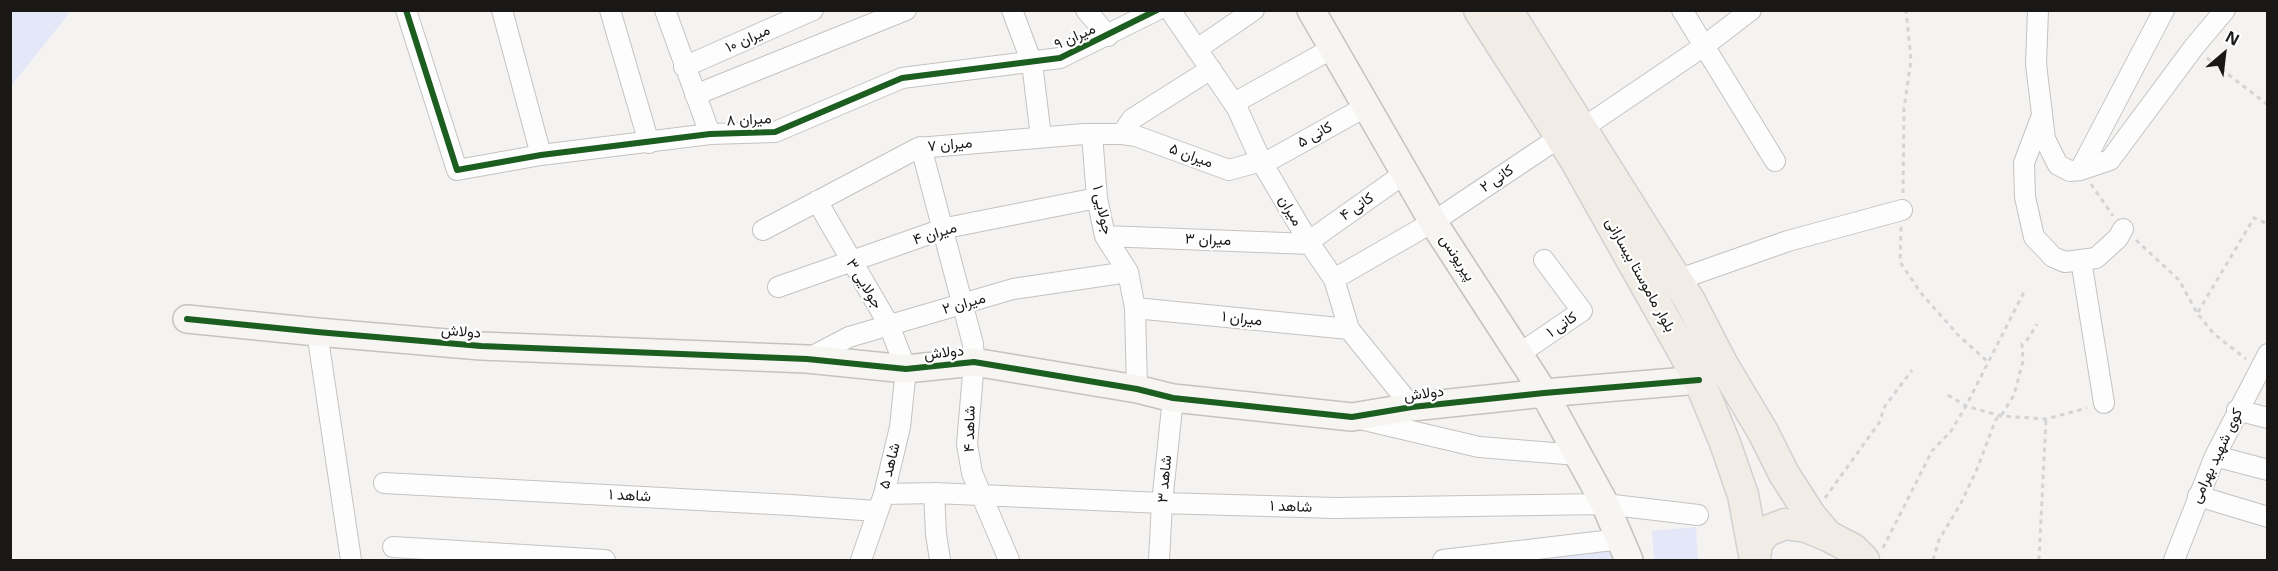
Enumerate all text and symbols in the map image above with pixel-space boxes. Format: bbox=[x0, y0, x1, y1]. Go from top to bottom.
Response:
street label: میران ۹ bbox=[1051, 20, 1099, 54]
street label: میران ۱۰ bbox=[723, 21, 773, 57]
north arrow bbox=[2194, 24, 2254, 84]
text: N bbox=[2222, 25, 2243, 51]
street label: میران ۸ bbox=[726, 110, 772, 130]
street label: کانی ۵ bbox=[1294, 118, 1336, 152]
street label: میران ۷ bbox=[927, 134, 973, 156]
street label: میران ۵ bbox=[1167, 140, 1215, 172]
street label: کانی ۲ bbox=[1477, 161, 1517, 197]
street label: جولایی ۱ bbox=[1088, 184, 1116, 236]
street label: کانی ۴ bbox=[1337, 189, 1377, 225]
street label: میران bbox=[1274, 192, 1306, 230]
street label: بلوار ماموستا بیسارانی bbox=[1601, 214, 1679, 336]
street label: میران ۴ bbox=[911, 219, 959, 249]
street label: میران ۳ bbox=[1185, 230, 1231, 250]
street label: پیریونس bbox=[1435, 231, 1479, 285]
street label: جولایی ۳ bbox=[842, 256, 886, 312]
street label: میران ۲ bbox=[940, 289, 988, 319]
street label: میران ۱ bbox=[1221, 308, 1263, 330]
street label: کانی ۱ bbox=[1543, 308, 1581, 342]
street label: دولاش bbox=[440, 322, 482, 342]
street label: دولاش bbox=[923, 342, 965, 364]
street label: دولاش bbox=[1403, 383, 1445, 405]
street label: شاهد ۴ bbox=[961, 406, 979, 452]
street label: کوی شهید بهرامی bbox=[2187, 406, 2247, 506]
street label: شاهد ۵ bbox=[876, 441, 904, 491]
street label: شاهد ۳ bbox=[1154, 454, 1176, 504]
street label: شاهد ۱ bbox=[608, 486, 652, 506]
street label: شاهد ۱ bbox=[1270, 497, 1312, 517]

